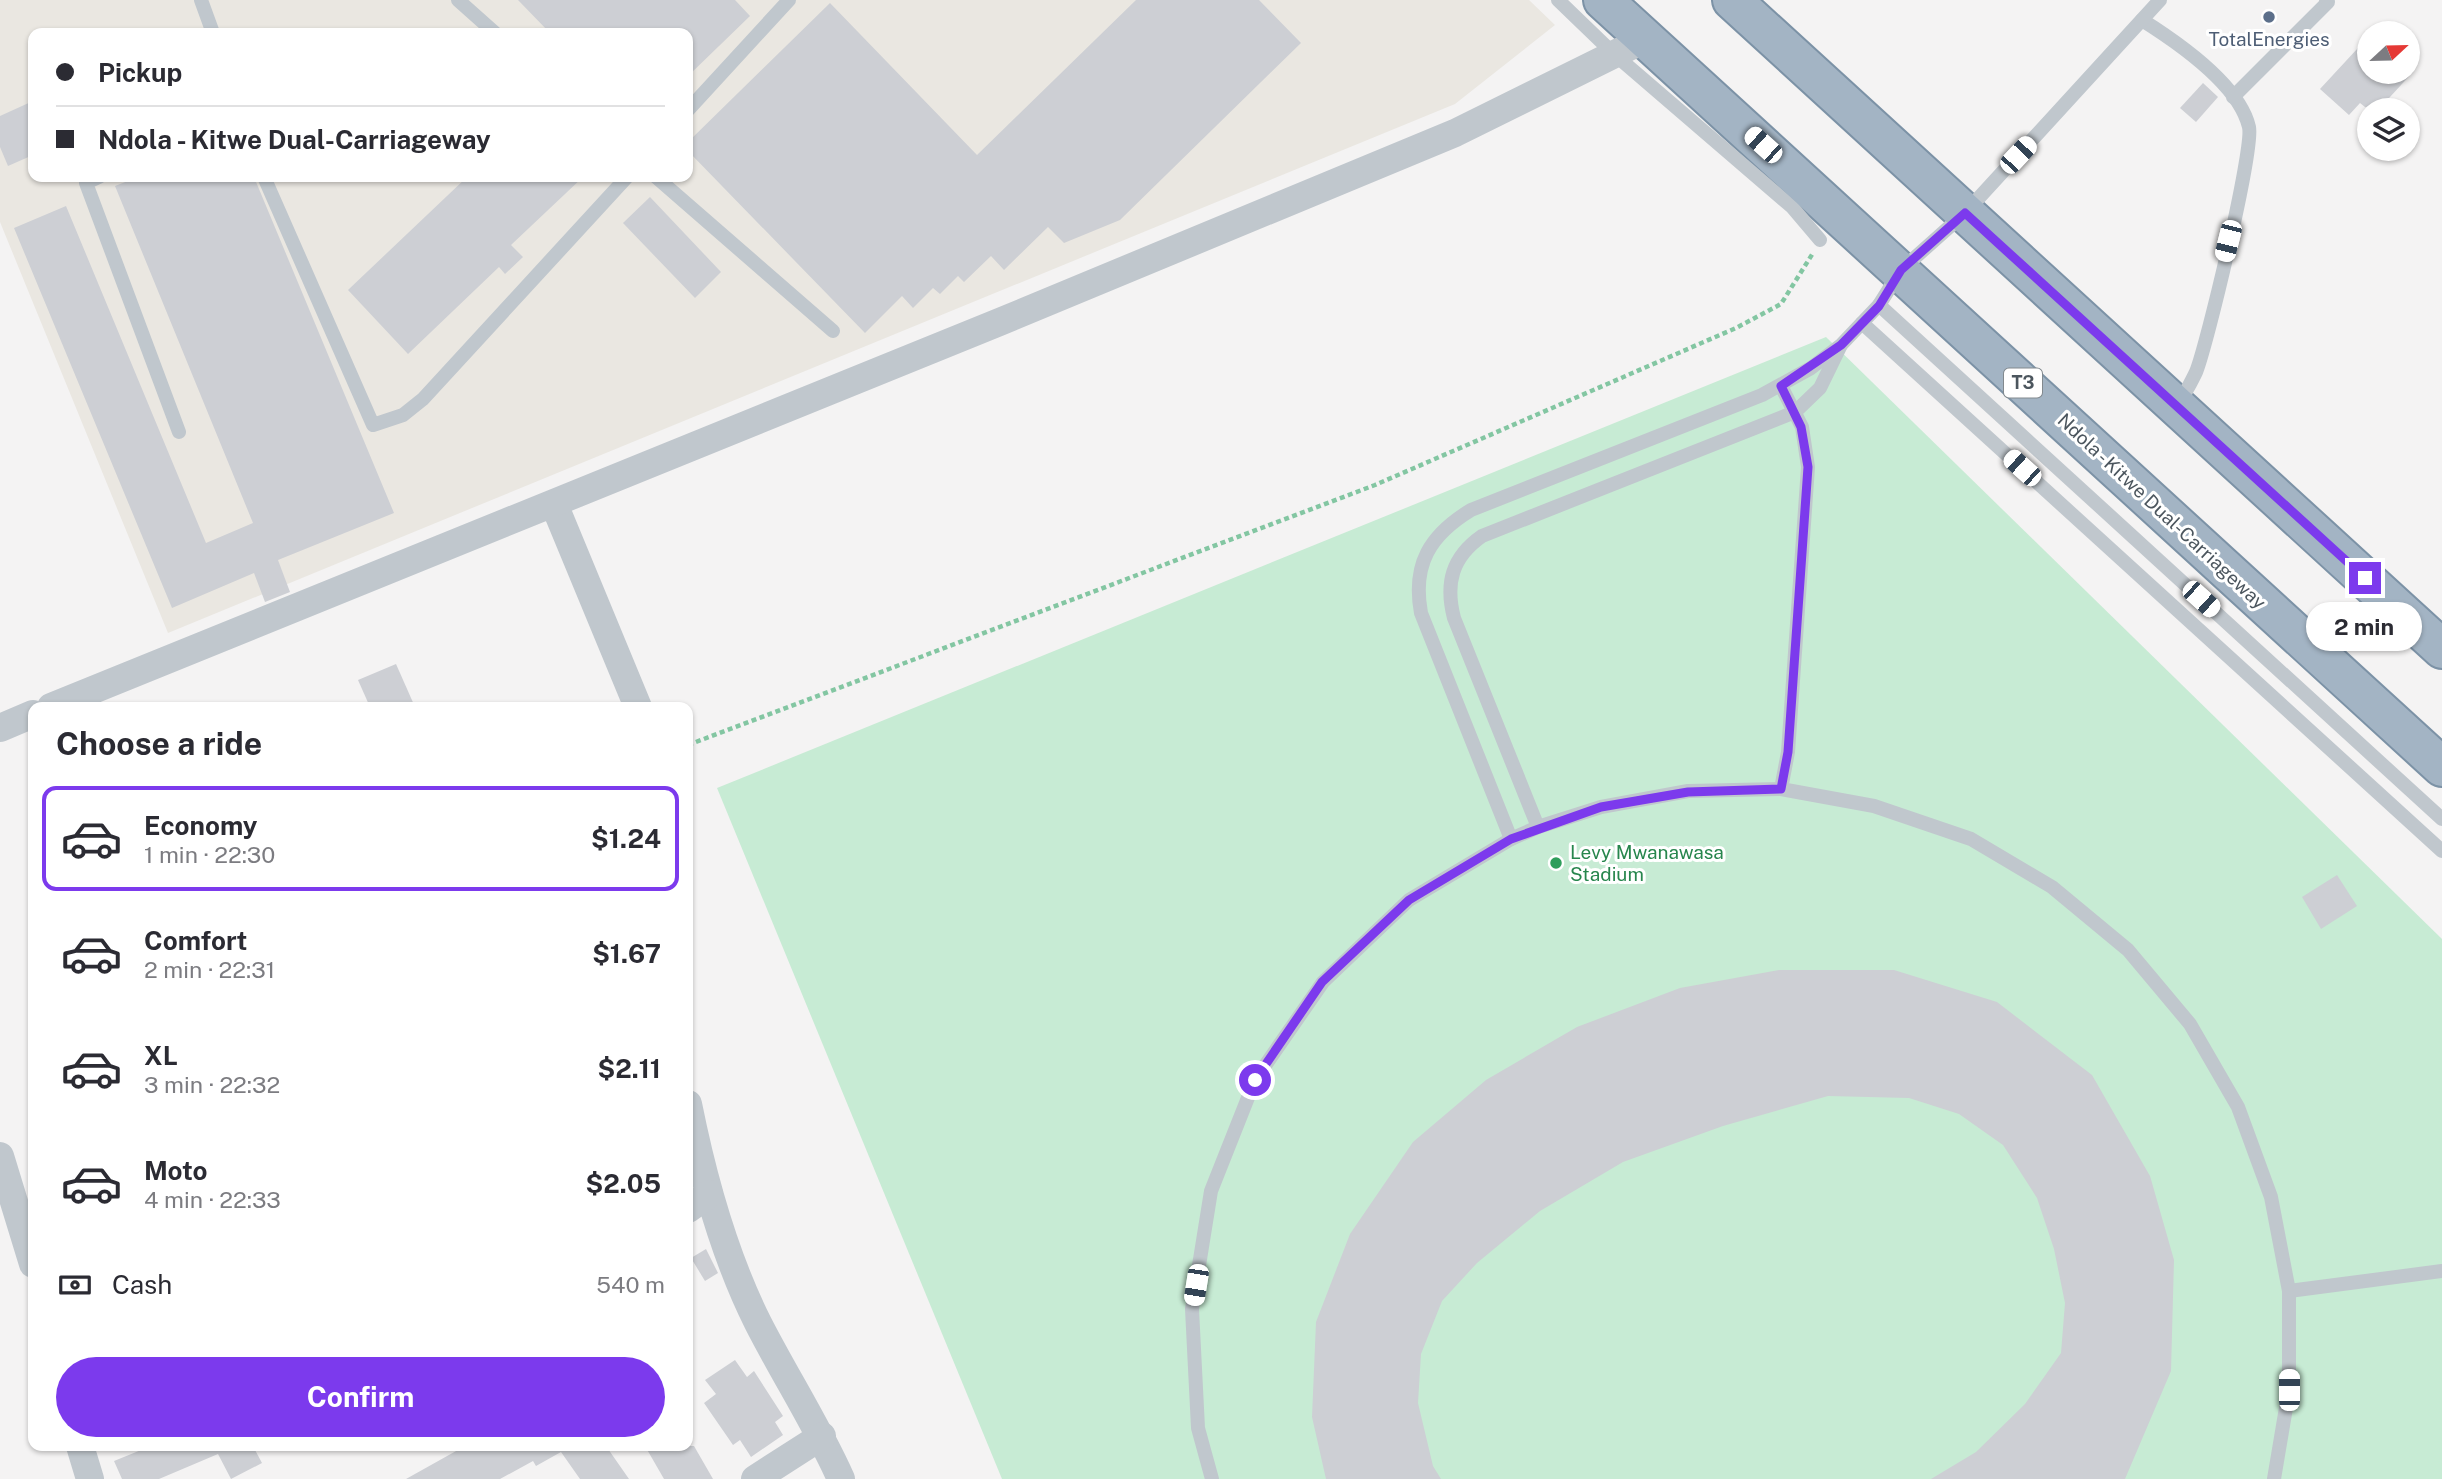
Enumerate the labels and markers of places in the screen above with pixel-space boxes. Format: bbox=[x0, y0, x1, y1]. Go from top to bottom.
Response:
marker: TotalEnergies bbox=[2261, 9, 2277, 25]
place label: TotalEnergies bbox=[2208, 28, 2330, 50]
place label: Levy Mwanawasa Stadium bbox=[1570, 841, 1724, 885]
marker: Levy Mwanawasa Stadium bbox=[1548, 855, 1564, 871]

